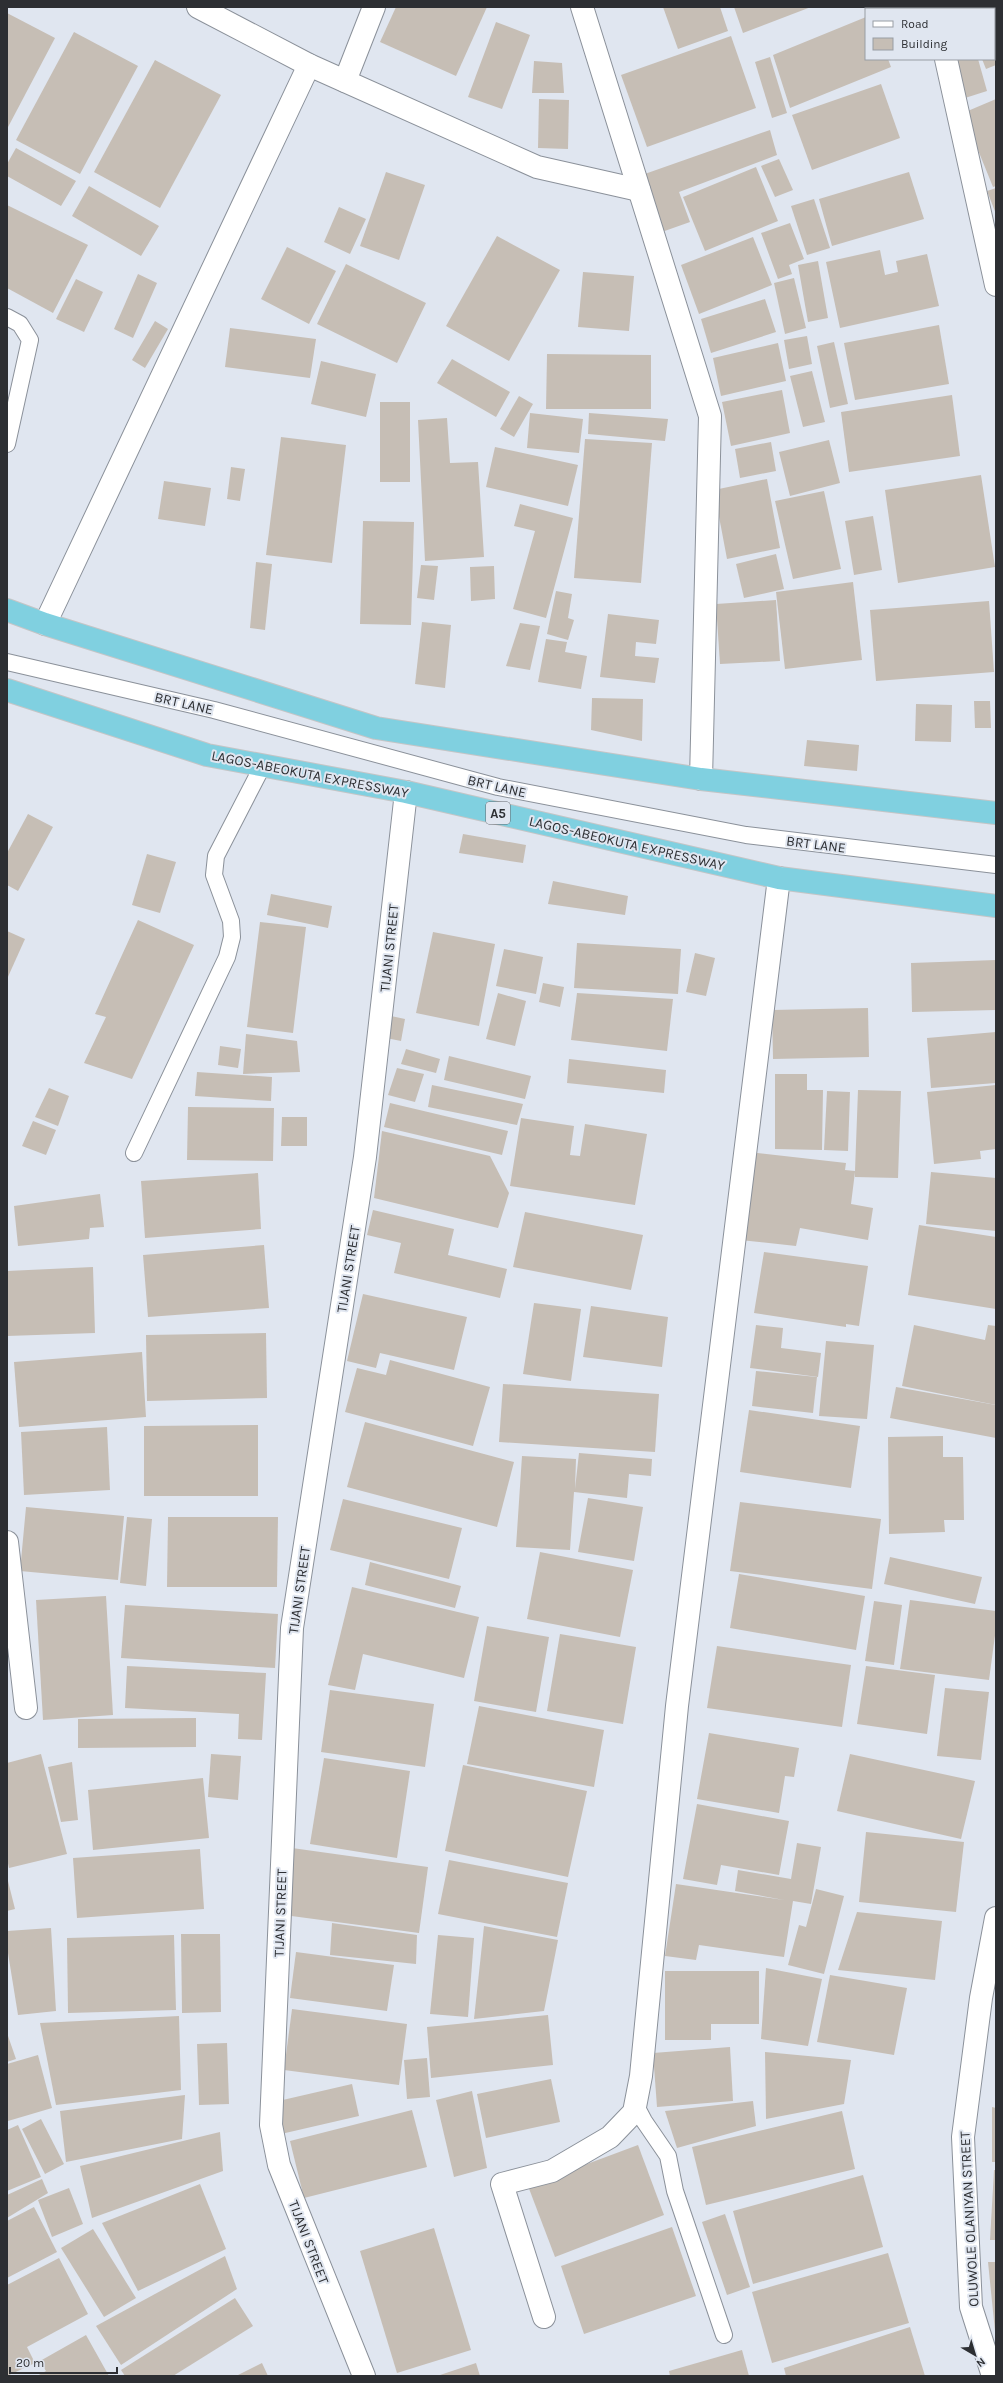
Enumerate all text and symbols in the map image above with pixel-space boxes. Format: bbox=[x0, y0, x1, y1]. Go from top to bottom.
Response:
legend bbox=[865, 8, 995, 60]
text: Road bbox=[901, 17, 929, 31]
text: Building bbox=[901, 37, 948, 51]
street label: BRT LANE bbox=[153, 688, 215, 718]
street label: LAGOS-ABEOKUTA EXPRESSWAY bbox=[210, 747, 410, 802]
street label: BRT LANE bbox=[466, 771, 528, 801]
road number: A5 bbox=[486, 802, 510, 824]
street label: LAGOS-ABEOKUTA EXPRESSWAY bbox=[527, 813, 727, 874]
street label: BRT LANE bbox=[785, 832, 847, 857]
street label: TIJANI STREET bbox=[376, 903, 403, 993]
street label: TIJANI STREET bbox=[333, 1224, 364, 1314]
street label: TIJANI STREET bbox=[285, 1545, 314, 1635]
street label: TIJANI STREET bbox=[270, 1869, 291, 1957]
street label: OLUWOLE OLANIYAN STREET bbox=[956, 2131, 983, 2307]
street label: TIJANI STREET bbox=[285, 2198, 332, 2286]
north arrow bbox=[955, 2335, 995, 2375]
scale bar bbox=[10, 2349, 117, 2375]
text: N bbox=[974, 2355, 988, 2370]
text: 20 m bbox=[16, 2356, 44, 2370]

